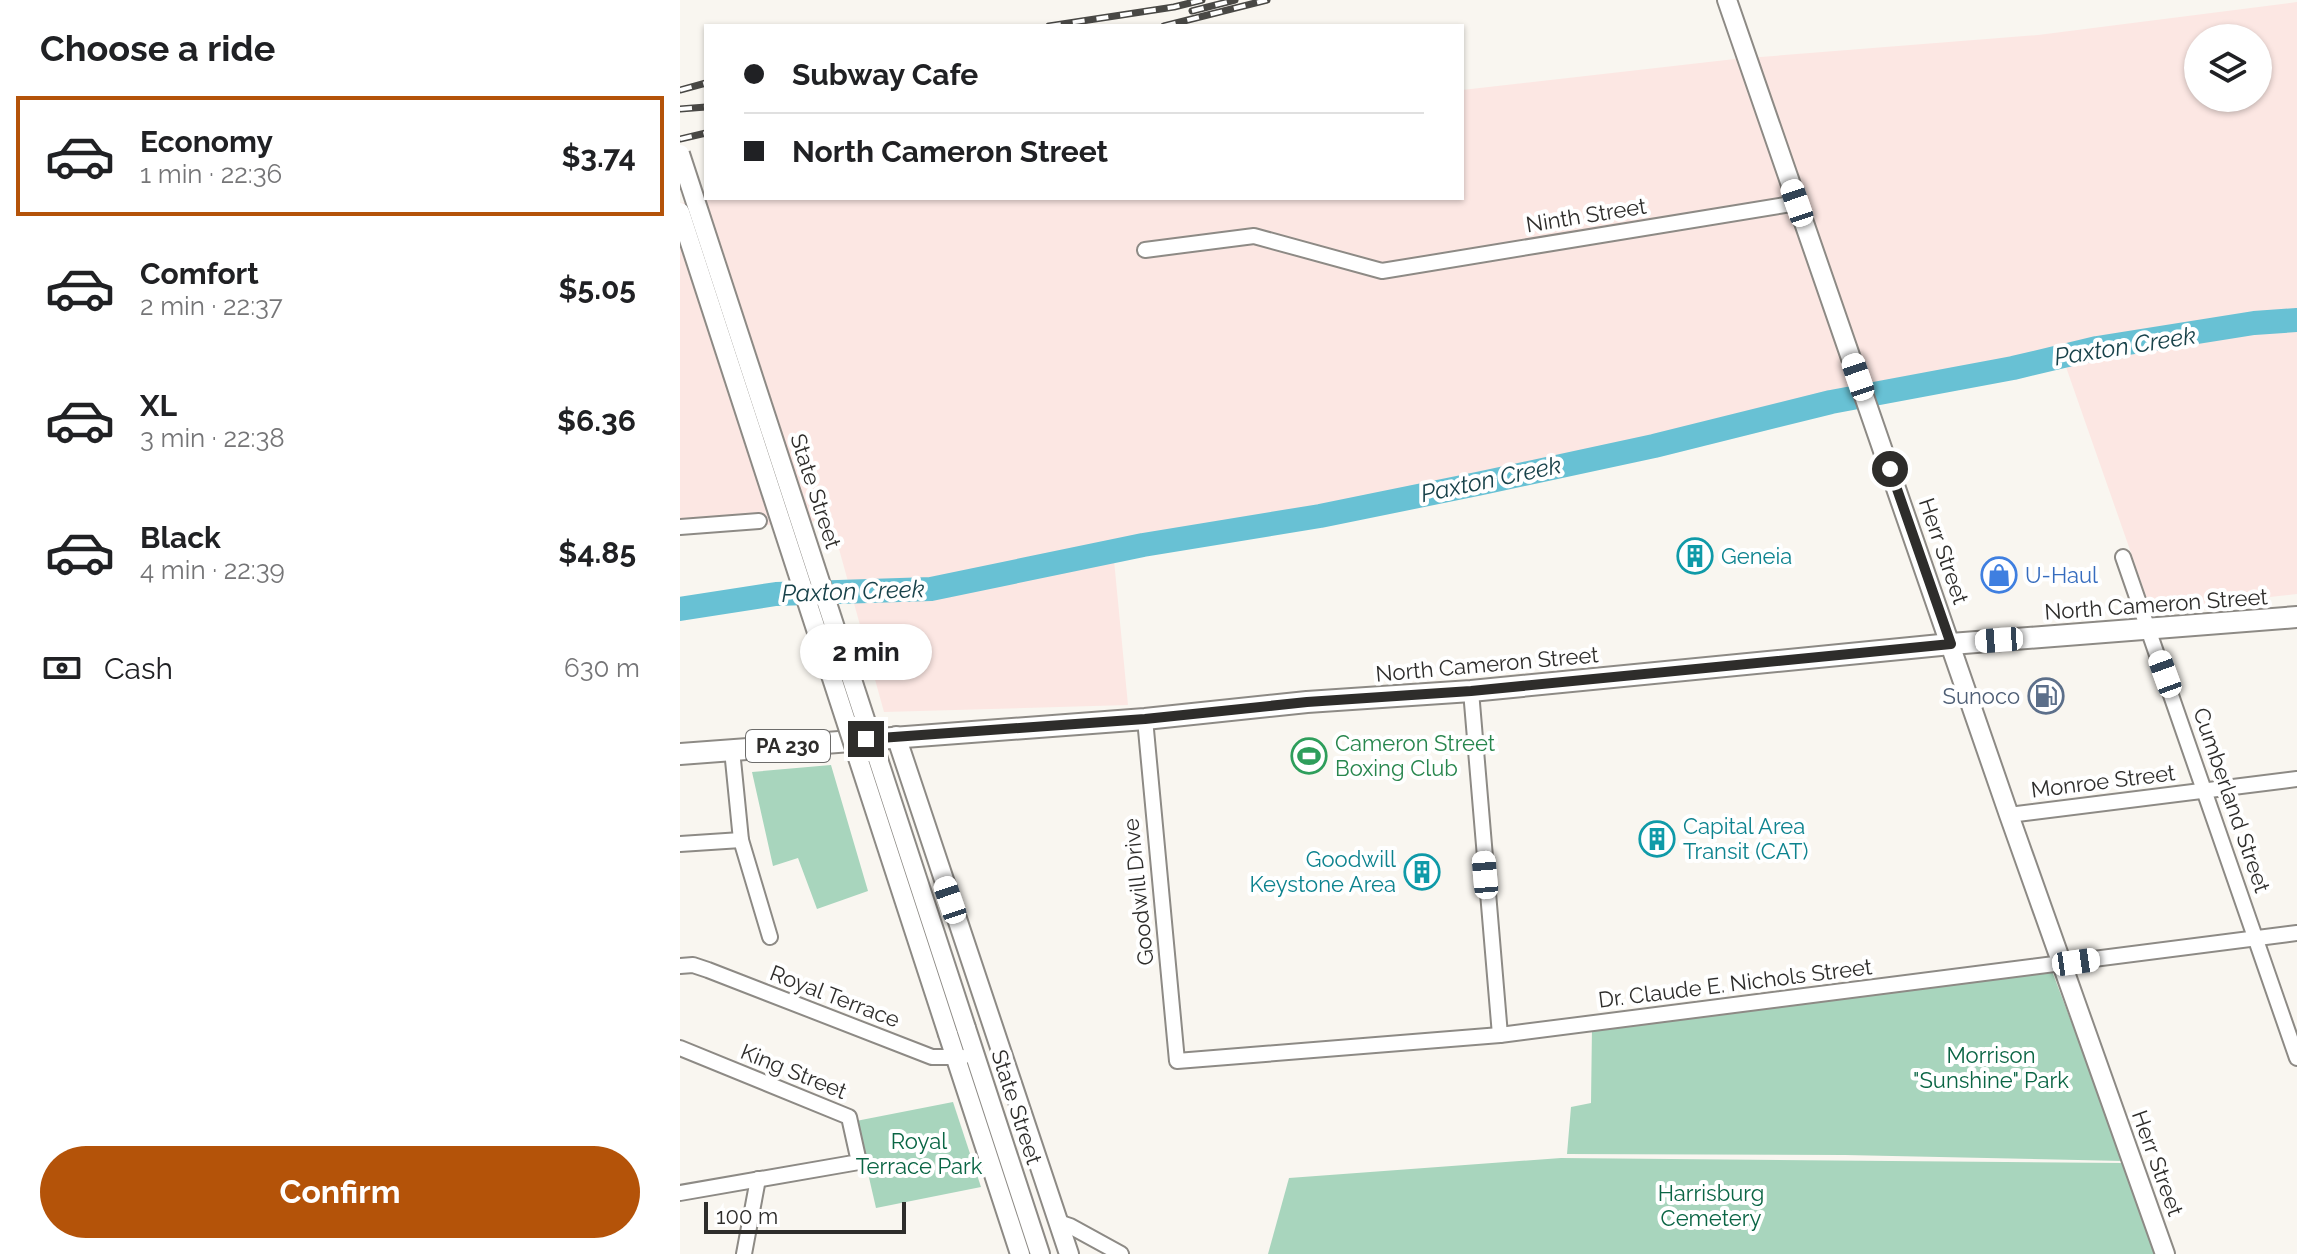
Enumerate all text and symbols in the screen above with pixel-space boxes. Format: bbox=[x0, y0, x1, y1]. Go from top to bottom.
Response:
map controls bbox=[2184, 24, 2272, 112]
button: layers bbox=[2184, 24, 2272, 112]
text: Choose a ride bbox=[40, 27, 275, 69]
text: Subway Cafe bbox=[792, 57, 978, 92]
icon: car bbox=[44, 120, 116, 192]
text: Economy bbox=[140, 124, 273, 159]
text: North Cameron Street bbox=[792, 134, 1108, 169]
text: $3.74 bbox=[561, 139, 636, 174]
text: 1 min · 22:36 bbox=[140, 159, 282, 189]
car bbox=[1778, 176, 1816, 230]
street label: Ninth Street bbox=[1524, 193, 1649, 237]
icon: car bbox=[44, 252, 116, 324]
text: Comfort bbox=[140, 256, 259, 291]
text: $5.05 bbox=[559, 271, 636, 306]
text: 2 min · 22:37 bbox=[140, 291, 283, 321]
water label: Paxton Creek bbox=[2052, 320, 2198, 372]
car bbox=[1839, 350, 1877, 404]
icon: car bbox=[44, 384, 116, 456]
text: XL bbox=[140, 388, 177, 423]
text: $6.36 bbox=[557, 403, 636, 438]
text: 3 min · 22:38 bbox=[140, 423, 285, 453]
street label: State Street bbox=[785, 430, 847, 552]
water label: Paxton Creek bbox=[1418, 450, 1564, 508]
route start bbox=[1872, 451, 1908, 487]
street label: Herr Street bbox=[1914, 495, 1974, 608]
icon: car bbox=[44, 516, 116, 588]
text: Black bbox=[140, 520, 221, 555]
text: $4.85 bbox=[558, 535, 636, 570]
building icon: Geneia bbox=[1676, 537, 1714, 575]
place label: Geneia bbox=[1721, 543, 1792, 569]
text: 4 min · 22:39 bbox=[140, 555, 285, 585]
shop icon: U-Haul bbox=[1980, 556, 2018, 594]
place label: U-Haul bbox=[2025, 562, 2098, 588]
water label: Paxton Creek bbox=[781, 574, 925, 608]
street label: North Cameron Street bbox=[2044, 583, 2269, 625]
callout: 2 min bbox=[800, 623, 932, 679]
car bbox=[1974, 626, 2024, 654]
text: 2 min bbox=[832, 637, 900, 667]
street label: North Cameron Street bbox=[1375, 641, 1600, 687]
icon: cash bbox=[40, 646, 84, 690]
car bbox=[2146, 647, 2184, 701]
text: Cash bbox=[104, 651, 173, 686]
text: 630 m bbox=[564, 653, 640, 683]
fuel station icon: Sunoco bbox=[2027, 677, 2065, 715]
place label: Sunoco bbox=[1943, 683, 2020, 709]
street label: Cumberland Street bbox=[2188, 704, 2276, 896]
route end bbox=[848, 721, 884, 757]
road number: PA 230 bbox=[746, 730, 830, 762]
place label: Cameron Street Boxing Club bbox=[1335, 730, 1496, 781]
sports icon: Cameron Street Boxing Club bbox=[1290, 737, 1328, 775]
street label: Monroe Street bbox=[2029, 759, 2177, 803]
place label: Capital Area Transit (CAT) bbox=[1683, 813, 1808, 864]
street label: Goodwill Drive bbox=[1117, 817, 1159, 967]
building icon: Capital Area Transit (CAT) bbox=[1638, 820, 1676, 858]
place label: Goodwill Keystone Area bbox=[1250, 846, 1396, 897]
car bbox=[1471, 850, 1499, 900]
building icon: Goodwill Keystone Area bbox=[1403, 853, 1441, 891]
car bbox=[931, 873, 969, 927]
car bbox=[2051, 947, 2101, 977]
street label: Dr. Claude E. Nichols Street bbox=[1597, 953, 1874, 1013]
street label: Royal Terrace bbox=[767, 959, 904, 1033]
street label: King Street bbox=[737, 1038, 851, 1104]
park label: Morrison "Sunshine" Park bbox=[1913, 1042, 2069, 1093]
street label: State Street bbox=[986, 1046, 1048, 1168]
street label: Herr Street bbox=[2127, 1107, 2189, 1220]
park label: Royal Terrace Park bbox=[856, 1128, 983, 1179]
button: Confirm bbox=[40, 1146, 640, 1238]
park label: Harrisburg Cemetery bbox=[1658, 1180, 1764, 1231]
scale bar bbox=[704, 1198, 906, 1234]
text: 100 m bbox=[716, 1203, 778, 1229]

